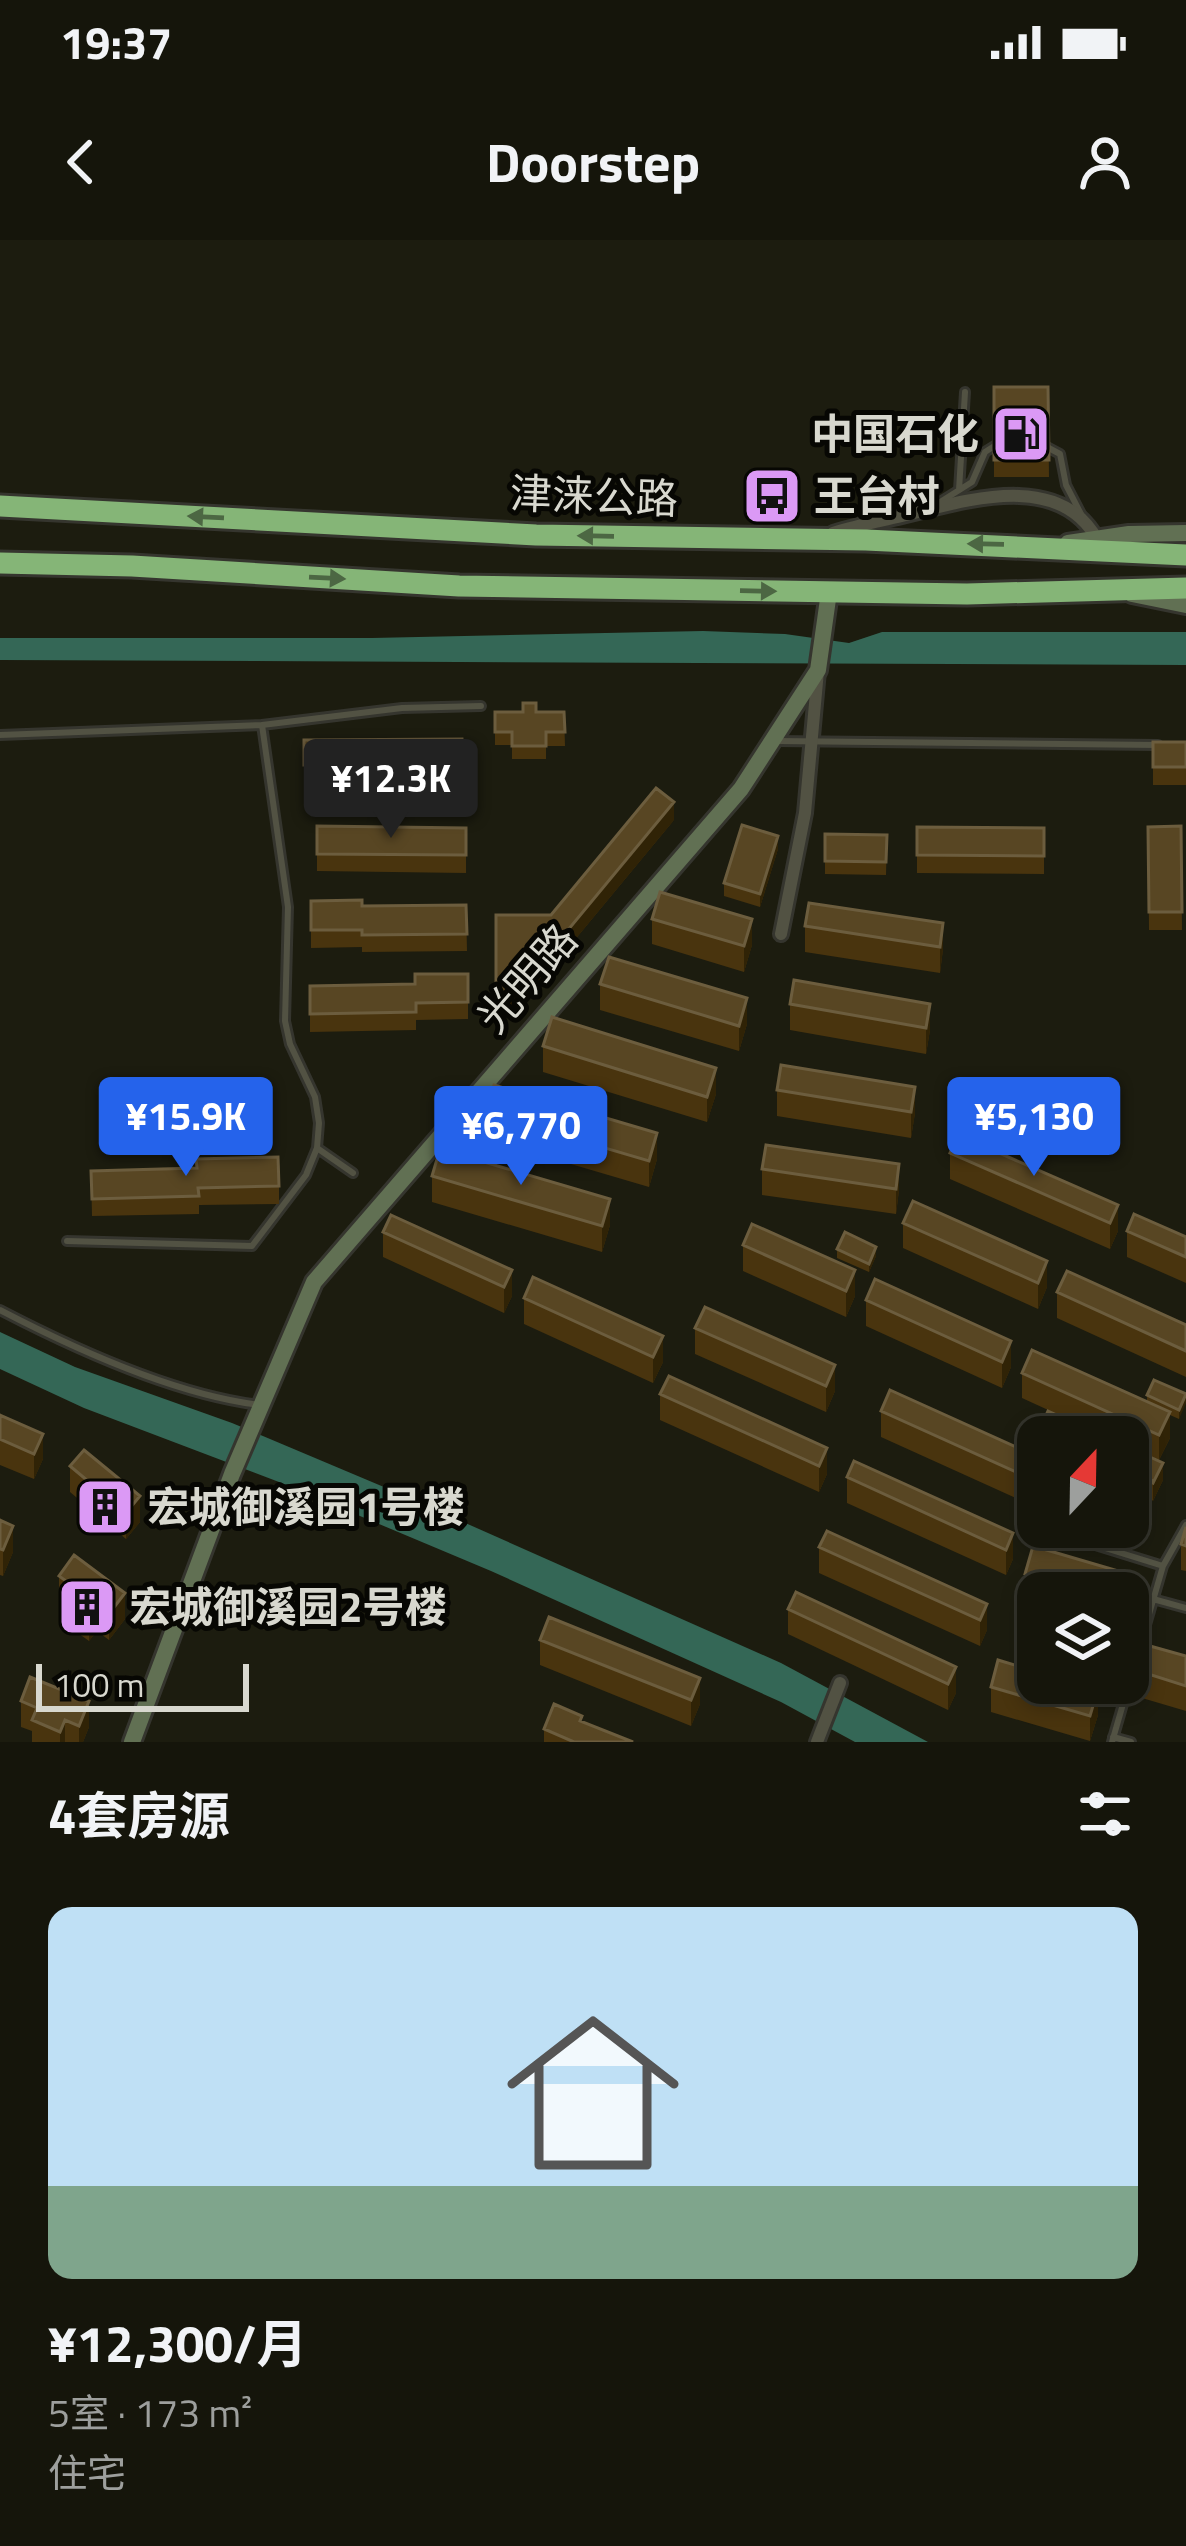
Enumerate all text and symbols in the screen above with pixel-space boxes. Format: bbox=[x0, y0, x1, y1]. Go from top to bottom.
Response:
text: 19:37 bbox=[60, 8, 172, 76]
text: Doorstep bbox=[486, 121, 700, 203]
icon: back bbox=[48, 129, 114, 195]
icon: person bbox=[1072, 129, 1138, 195]
place label: 中国石化 bbox=[811, 401, 979, 465]
fuel station icon: 中国石化 bbox=[990, 403, 1052, 465]
street label: 津涞公路 bbox=[509, 460, 679, 530]
place label: 王台村 bbox=[814, 463, 940, 527]
bus stop icon: 王台村 bbox=[741, 465, 803, 527]
one-way arrow bbox=[187, 508, 224, 527]
one-way arrow bbox=[576, 526, 614, 546]
one-way arrow bbox=[966, 535, 1004, 554]
one-way arrow bbox=[309, 568, 346, 587]
one-way arrow bbox=[740, 581, 778, 601]
pin: ¥12.3K bbox=[293, 739, 489, 841]
text: ¥12.3K bbox=[331, 748, 451, 807]
street label: 光明路 bbox=[461, 909, 592, 1046]
pin: ¥15.9K bbox=[88, 1077, 284, 1179]
pin: ¥5,130 bbox=[936, 1077, 1132, 1179]
text: ¥15.9K bbox=[126, 1086, 246, 1145]
pin: ¥6,770 bbox=[423, 1086, 619, 1188]
text: ¥5,130 bbox=[974, 1086, 1094, 1145]
text: ¥6,770 bbox=[461, 1095, 581, 1154]
north arrow bbox=[1017, 1416, 1149, 1548]
map controls bbox=[1017, 1416, 1149, 1704]
place label: 宏城御溪园1号楼 bbox=[147, 1474, 465, 1538]
building icon: 宏城御溪园1号楼 bbox=[74, 1476, 136, 1538]
button: layers bbox=[1017, 1572, 1149, 1704]
place label: 宏城御溪园2号楼 bbox=[129, 1574, 447, 1638]
building icon: 宏城御溪园2号楼 bbox=[56, 1576, 118, 1638]
scale bar bbox=[36, 1658, 249, 1711]
text: 100 m bbox=[54, 1660, 144, 1710]
text: 4套房源 bbox=[48, 1776, 230, 1854]
icon: filters bbox=[1072, 1781, 1138, 1847]
icon: home bbox=[485, 1985, 701, 2201]
text: ¥12,300/月 bbox=[48, 2304, 308, 2382]
text: 5室 · 173 m² bbox=[48, 2383, 252, 2442]
text: 住宅 bbox=[48, 2443, 126, 2502]

